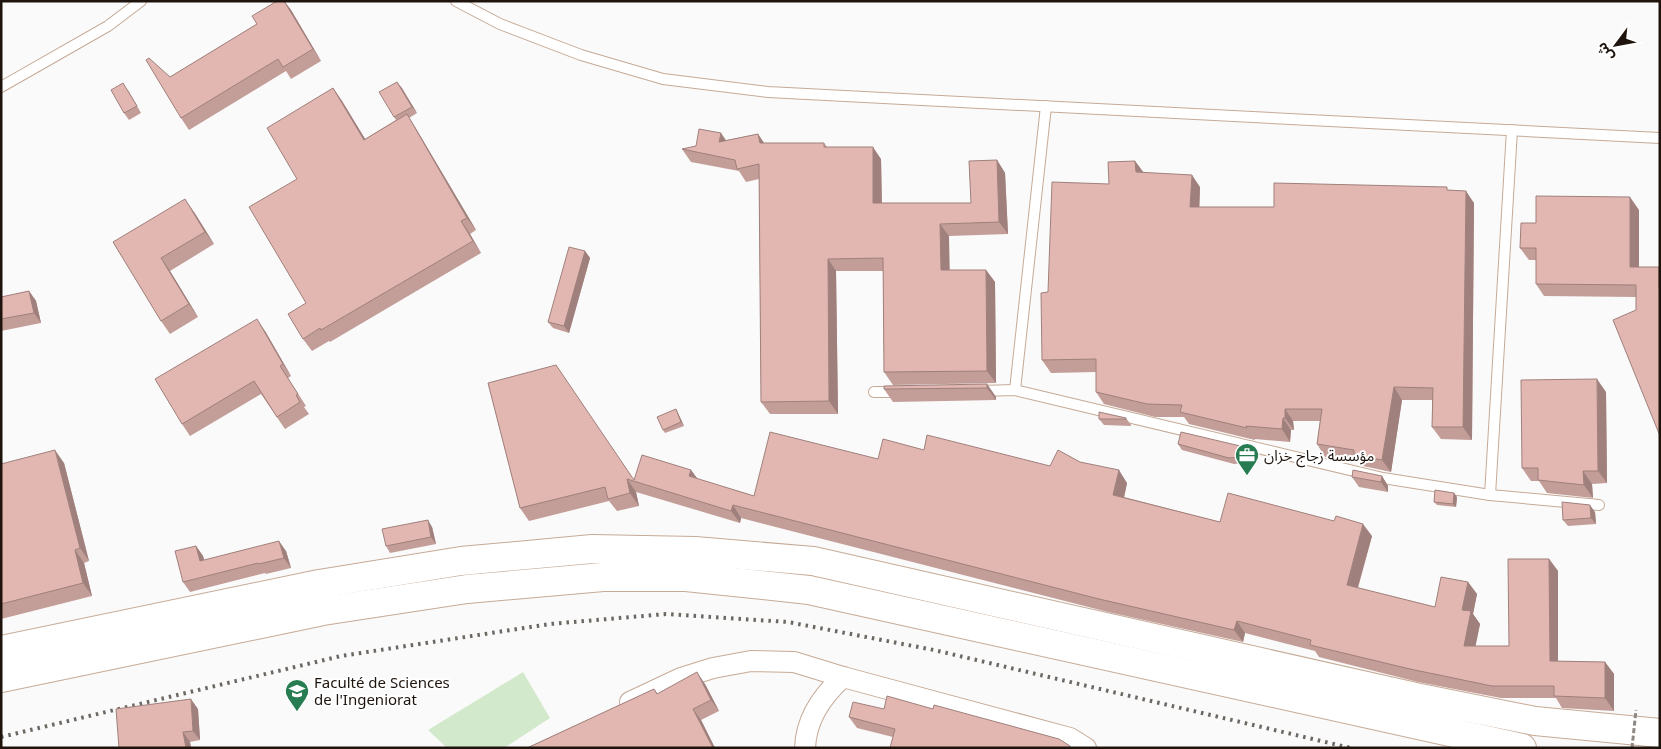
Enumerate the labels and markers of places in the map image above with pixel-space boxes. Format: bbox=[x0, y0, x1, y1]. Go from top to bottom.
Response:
office icon: مؤسسة زجاج خزان bbox=[1234, 442, 1260, 476]
place label: مؤسسة زجاج خزان bbox=[1264, 445, 1375, 468]
place label: Faculté de Sciences de l'Ingeniorat bbox=[314, 672, 450, 709]
school or university icon: Faculté de Sciences de l'Ingeniorat bbox=[284, 678, 310, 712]

